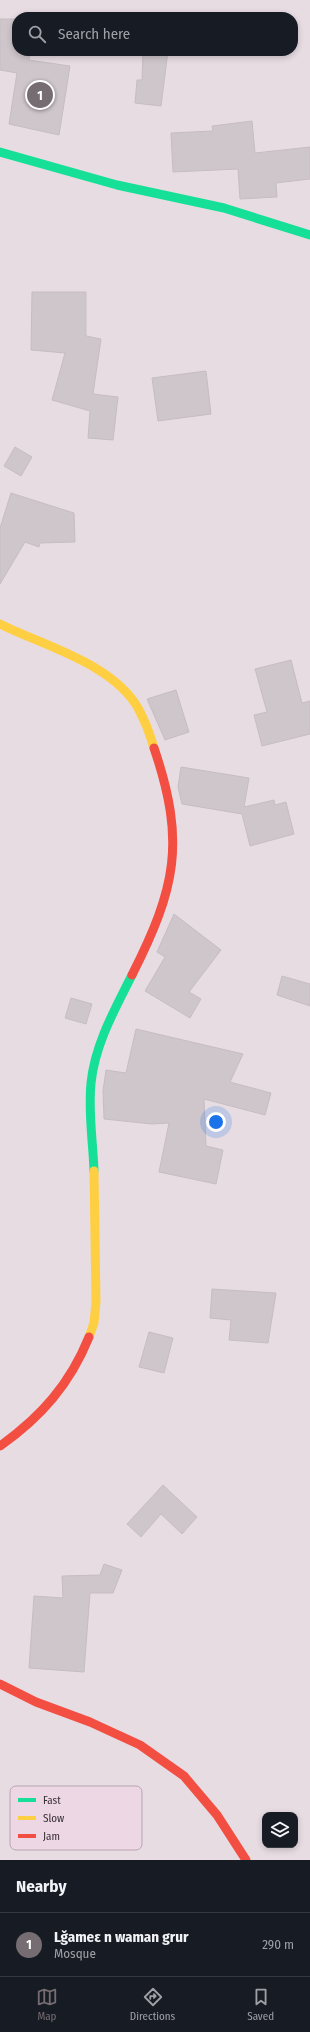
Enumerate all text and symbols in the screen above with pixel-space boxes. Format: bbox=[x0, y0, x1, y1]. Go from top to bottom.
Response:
search box bbox=[12, 12, 298, 56]
icon: search bbox=[26, 23, 48, 45]
text: Search here bbox=[58, 25, 130, 43]
pin: 1 bbox=[27, 80, 53, 110]
your location bbox=[206, 1112, 226, 1132]
legend bbox=[10, 1786, 142, 1850]
text: Fast bbox=[43, 1794, 61, 1807]
text: Slow bbox=[43, 1812, 64, 1825]
map controls bbox=[262, 1812, 298, 1848]
button: layers bbox=[262, 1812, 298, 1848]
text: Jam bbox=[43, 1830, 60, 1843]
text: Nearby bbox=[16, 1876, 67, 1897]
text: Lǧameε n waman grur bbox=[54, 1928, 189, 1946]
text: 1 bbox=[26, 1937, 32, 1952]
text: 290 m bbox=[262, 1937, 294, 1952]
text: Mosque bbox=[54, 1946, 96, 1961]
tab: Map bbox=[36, 1986, 58, 2023]
tab: Directions bbox=[130, 1986, 175, 2023]
tab: Saved bbox=[247, 1986, 274, 2023]

